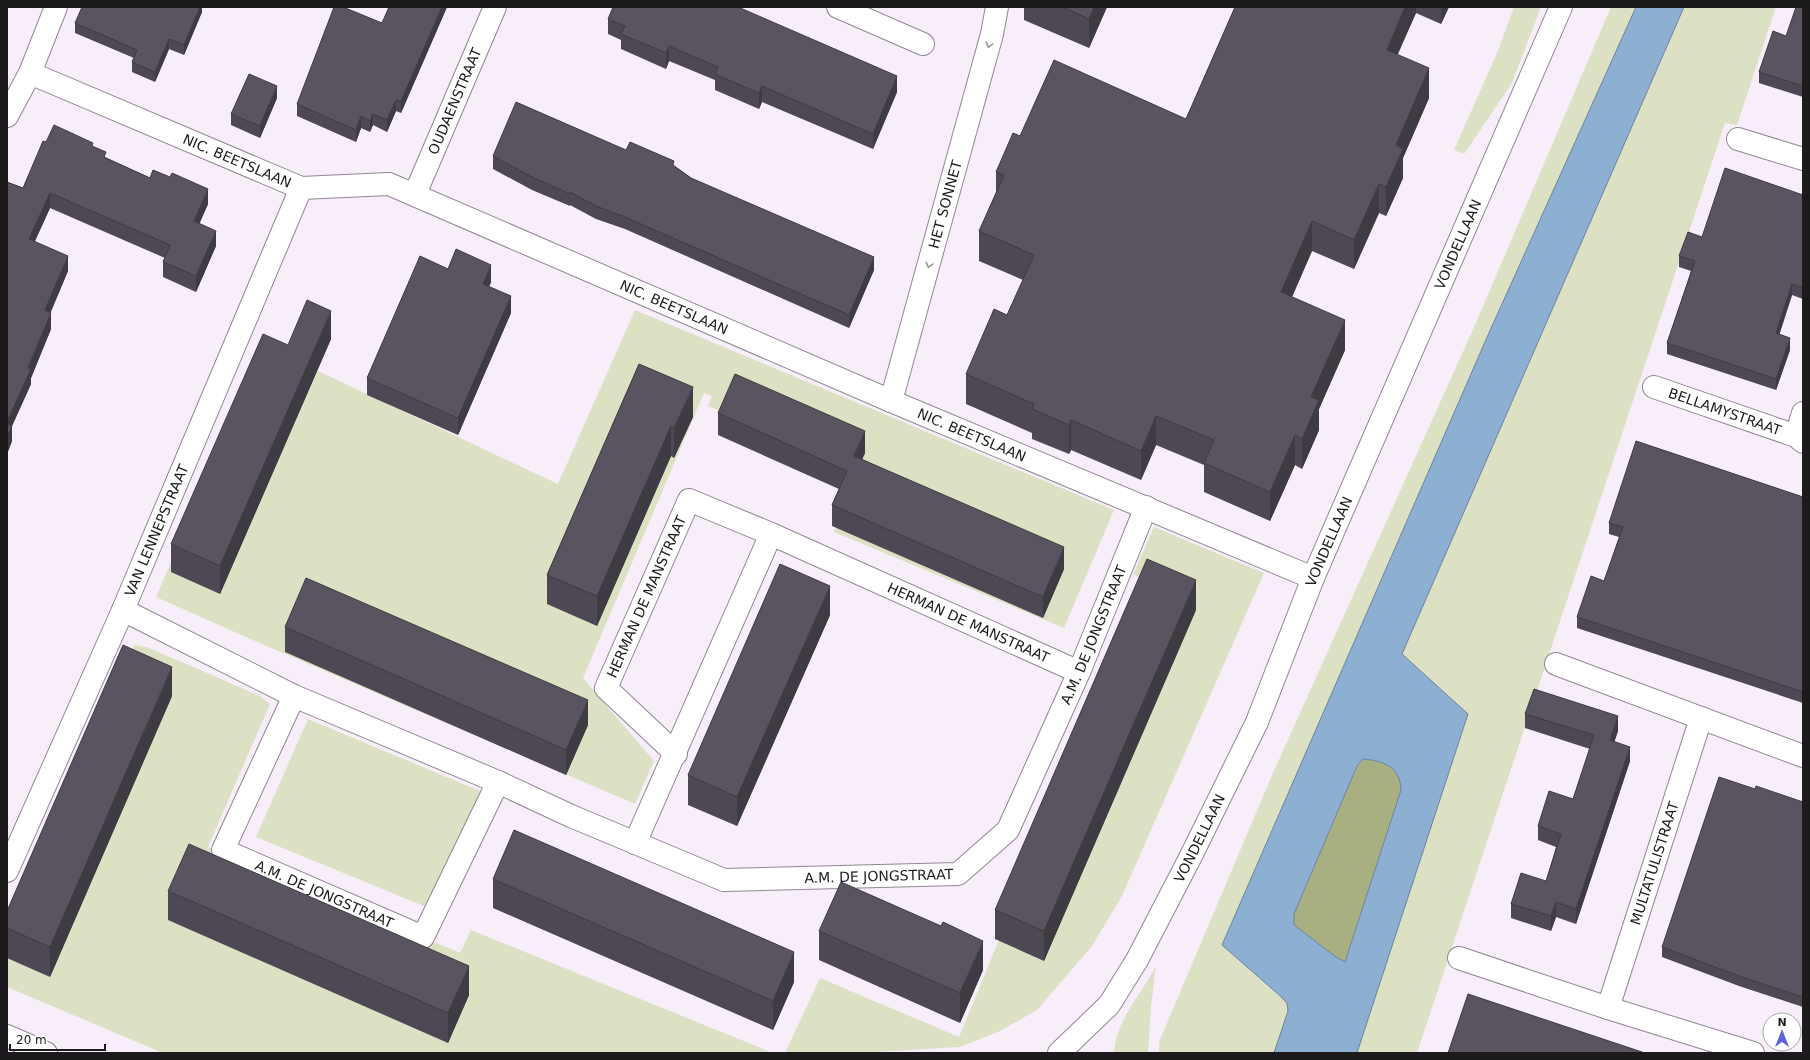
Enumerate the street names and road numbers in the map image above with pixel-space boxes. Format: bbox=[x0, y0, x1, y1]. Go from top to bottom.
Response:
street label: OUDAENSTRAAT bbox=[425, 45, 485, 157]
street label: NIC. BEETSLAAN bbox=[180, 131, 294, 191]
street label: HET SONNET bbox=[925, 158, 965, 250]
street label: VONDELLAAN bbox=[1431, 197, 1484, 292]
street label: NIC. BEETSLAAN bbox=[618, 277, 731, 338]
street label: BELLAMYSTRAAT bbox=[1666, 385, 1784, 438]
street label: NIC. BEETSLAAN bbox=[915, 405, 1028, 465]
street label: VAN LENNEPSTRAAT bbox=[122, 462, 192, 599]
street label: VONDELLAAN bbox=[1302, 494, 1355, 589]
street label: HERMAN DE MANSTRAAT bbox=[604, 513, 689, 680]
street label: A.M. DE JONGSTRAAT bbox=[1058, 563, 1130, 707]
street label: HERMAN DE MANSTRAAT bbox=[885, 579, 1052, 666]
street label: VONDELLAAN bbox=[1171, 792, 1228, 885]
street label: MULTATULISTRAAT bbox=[1627, 799, 1682, 927]
street label: A.M. DE JONGSTRAAT bbox=[253, 857, 396, 931]
street label: A.M. DE JONGSTRAAT bbox=[804, 866, 954, 886]

